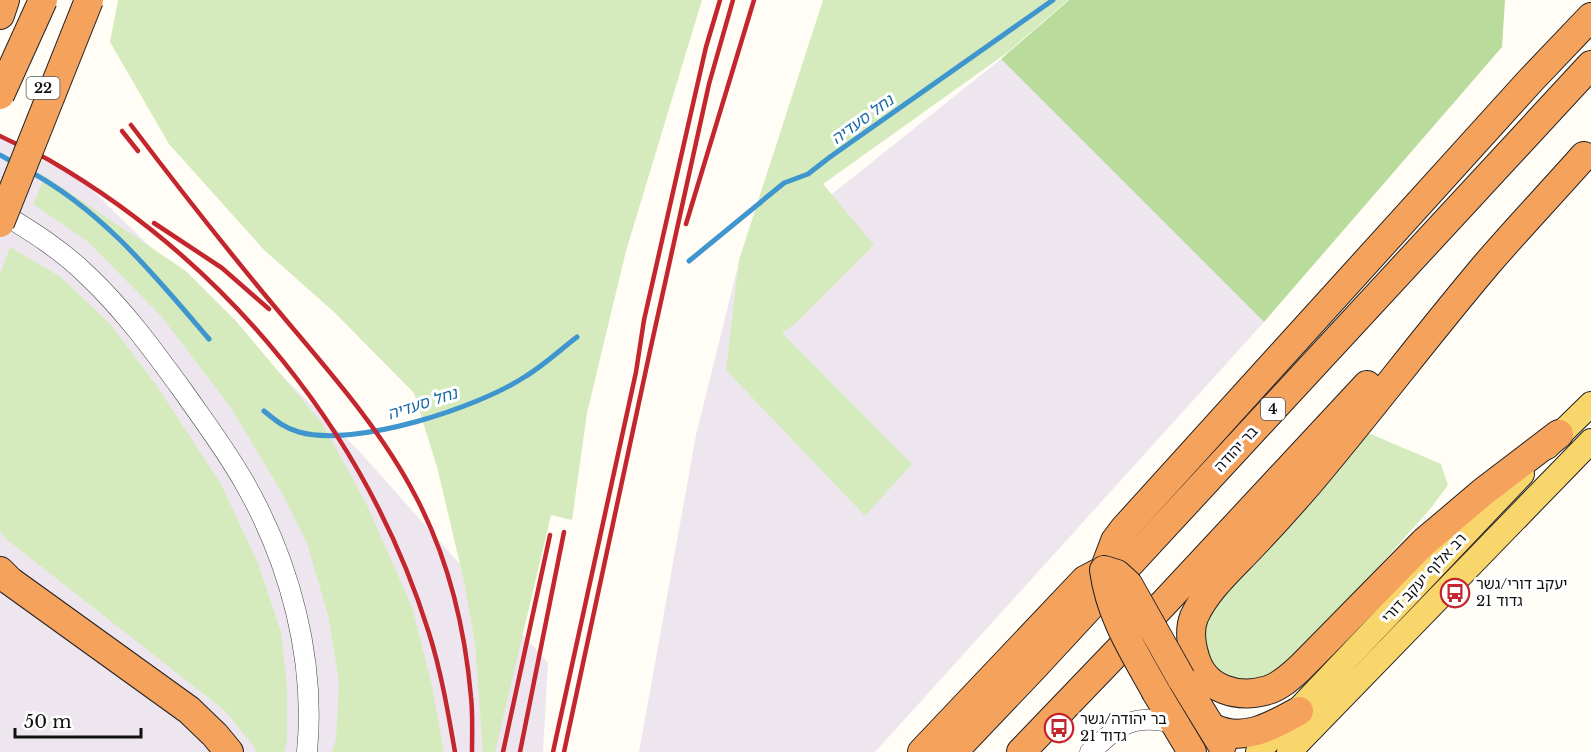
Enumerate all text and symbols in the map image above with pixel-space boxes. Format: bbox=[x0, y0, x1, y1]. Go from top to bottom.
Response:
road number: 22 bbox=[26, 77, 60, 99]
water label: נחל סעדיה bbox=[827, 89, 898, 148]
water label: נחל סעדיה bbox=[385, 382, 460, 424]
road number: 4 bbox=[1261, 398, 1285, 420]
street label: בר יהודה bbox=[1210, 422, 1262, 475]
street label: רב אלוף יעקב דורי bbox=[1377, 529, 1470, 626]
place label: יעקב דורי/גשר גדוד 21 bbox=[1476, 574, 1568, 610]
bus stop icon: יעקב דורי/גשר גדוד 21 bbox=[1439, 577, 1471, 609]
scale bar bbox=[15, 701, 141, 739]
place label: בר יהודה/גשר גדוד 21 bbox=[1080, 709, 1167, 745]
text: 50 m bbox=[24, 711, 72, 733]
bus stop icon: בר יהודה/גשר גדוד 21 bbox=[1043, 712, 1075, 744]

